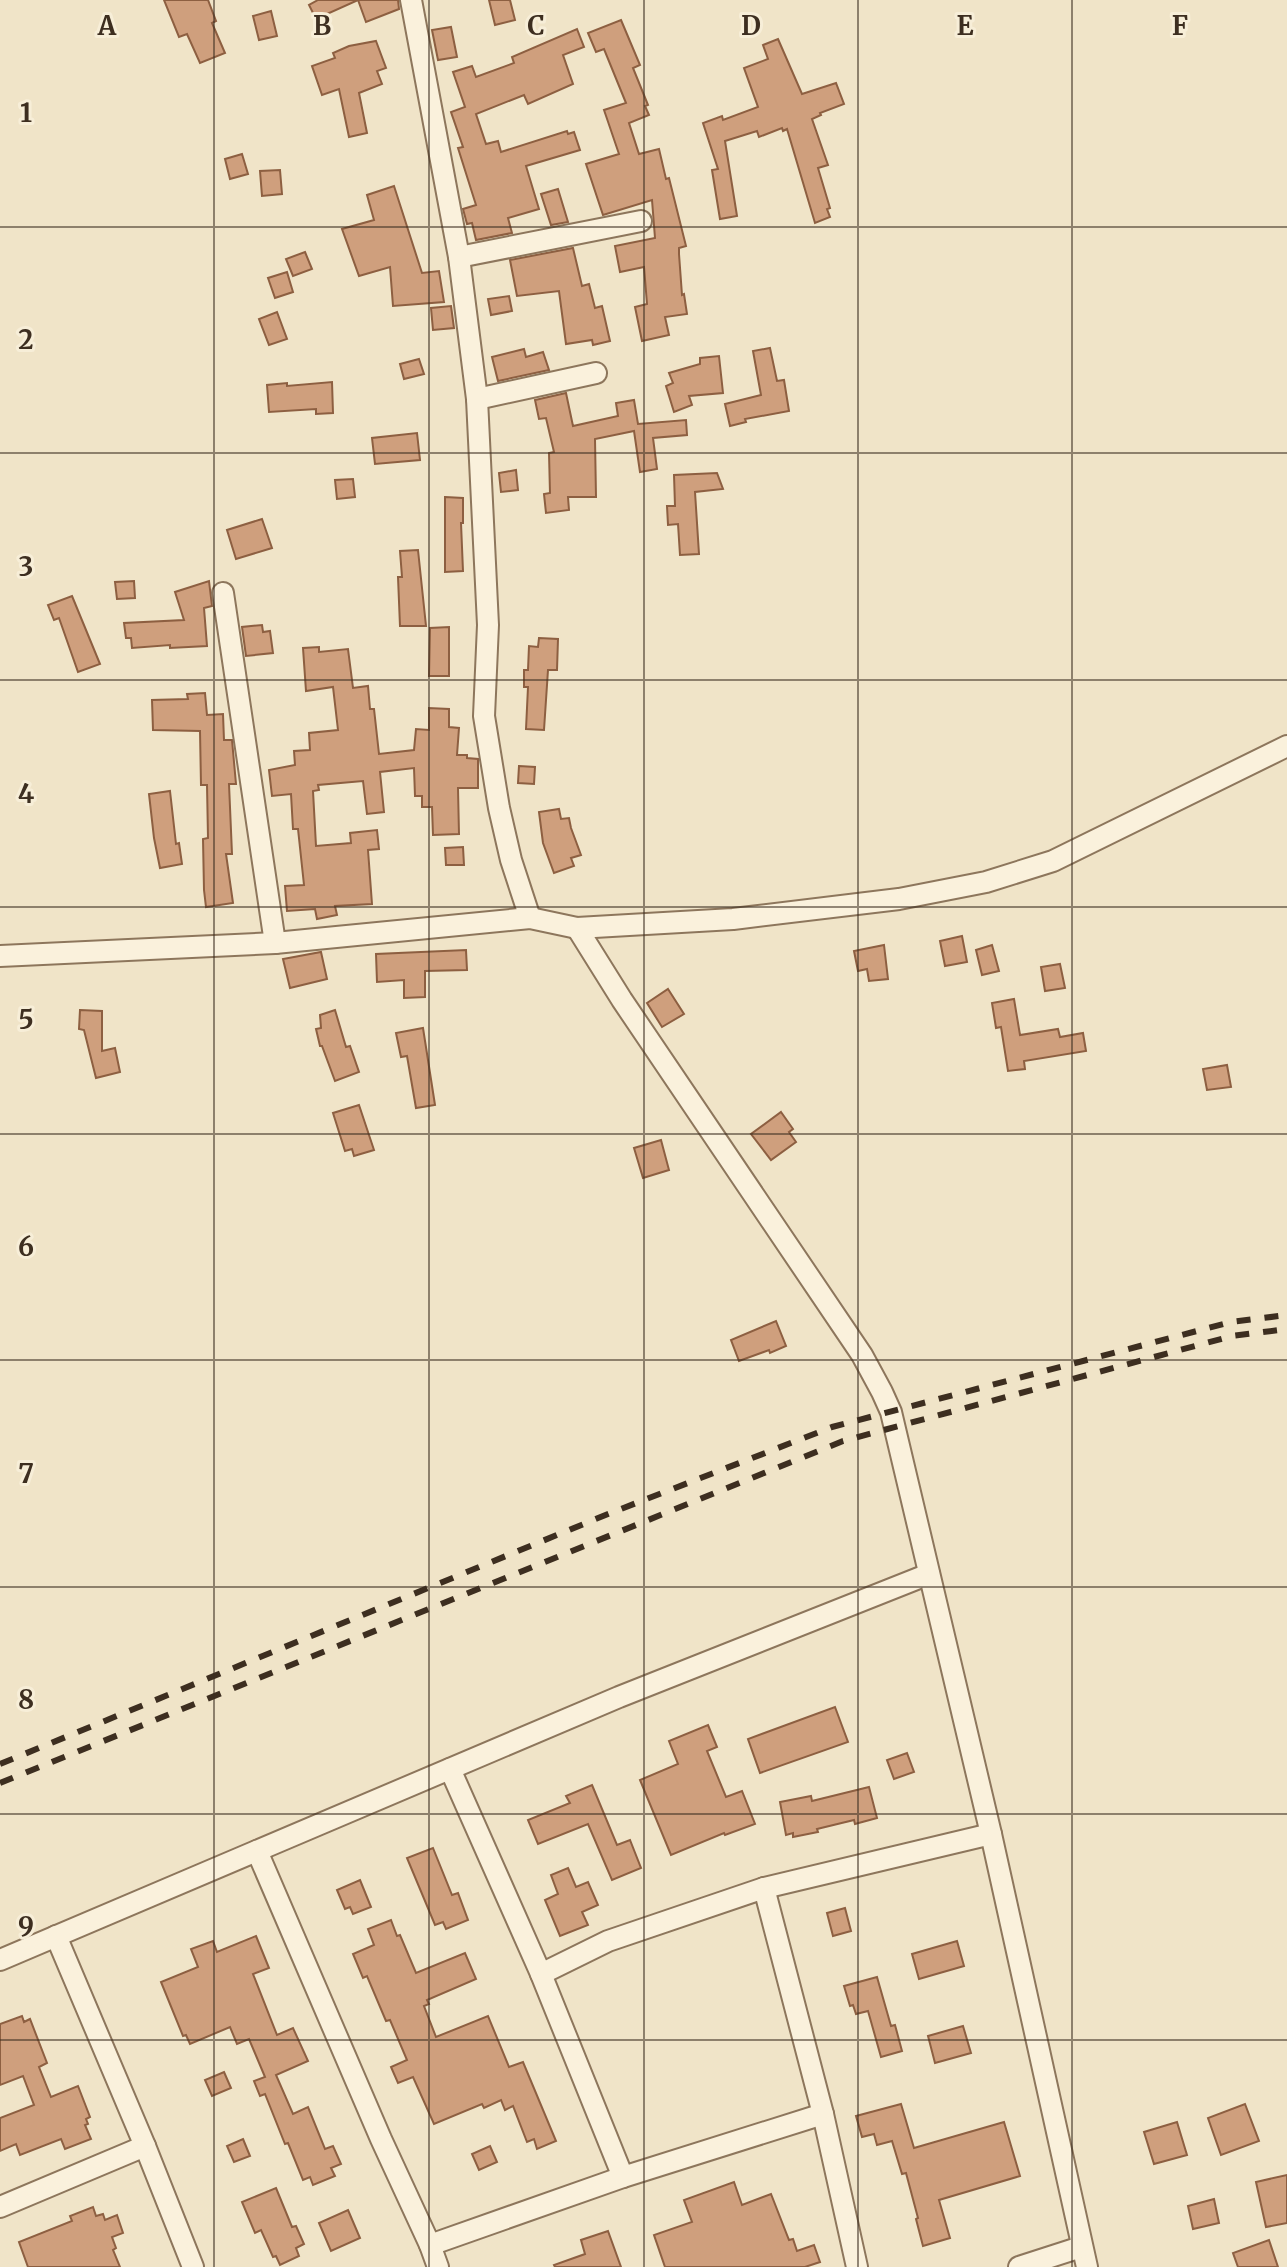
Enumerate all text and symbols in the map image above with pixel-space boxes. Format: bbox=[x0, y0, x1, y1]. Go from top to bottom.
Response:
text: A bbox=[97, 9, 117, 42]
text: B bbox=[313, 9, 331, 42]
text: C bbox=[527, 9, 545, 42]
text: D bbox=[741, 9, 761, 42]
text: E bbox=[957, 9, 974, 42]
text: F bbox=[1172, 9, 1188, 42]
text: 1 bbox=[20, 96, 32, 129]
text: 2 bbox=[18, 323, 34, 356]
text: 3 bbox=[19, 550, 33, 583]
text: 4 bbox=[18, 777, 35, 810]
text: 5 bbox=[18, 1003, 34, 1036]
text: 6 bbox=[18, 1230, 34, 1263]
text: 7 bbox=[18, 1457, 34, 1490]
text: 8 bbox=[18, 1683, 34, 1716]
text: 9 bbox=[18, 1910, 34, 1943]

